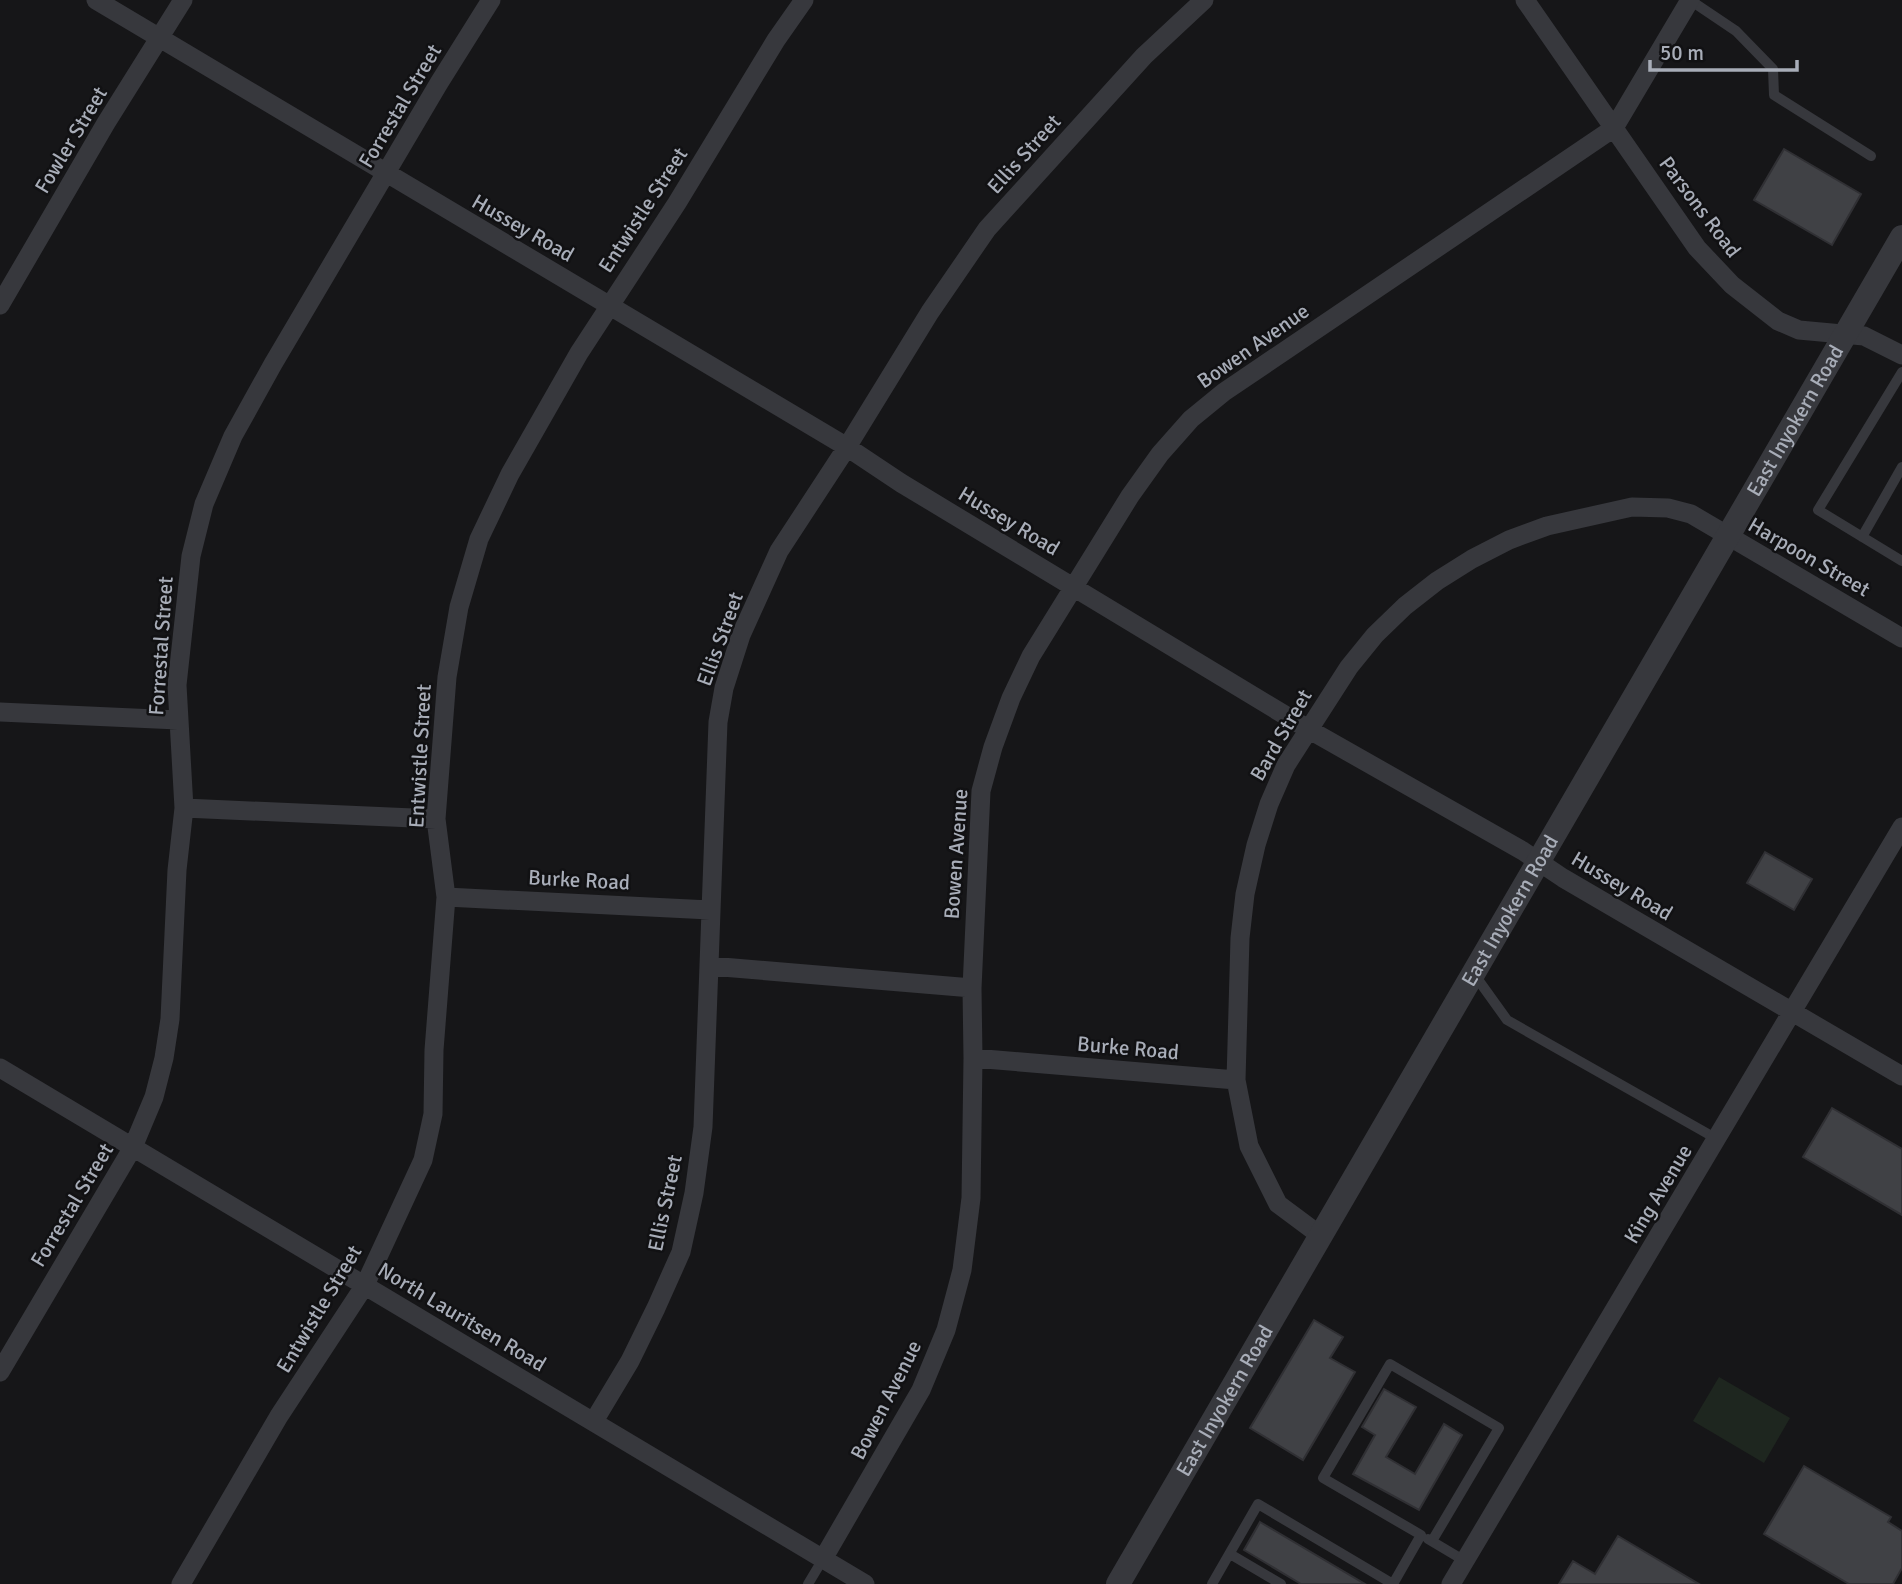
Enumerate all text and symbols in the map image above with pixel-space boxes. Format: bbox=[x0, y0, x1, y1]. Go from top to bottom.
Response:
scale bar bbox=[1650, 28, 1797, 72]
street label: Forrestal Street bbox=[353, 40, 447, 172]
text: 50 m bbox=[1660, 40, 1704, 66]
street label: Fowler Street bbox=[29, 82, 113, 198]
street label: Ellis Street bbox=[982, 109, 1066, 199]
street label: Entwistle Street bbox=[593, 142, 693, 278]
street label: Parsons Road bbox=[1653, 151, 1747, 263]
street label: Hussey Road bbox=[467, 188, 579, 268]
street label: Bowen Avenue bbox=[1192, 298, 1314, 394]
street label: East Inyokern Road bbox=[1741, 340, 1849, 501]
street label: Hussey Road bbox=[954, 481, 1064, 561]
street label: Harpoon Street bbox=[1743, 512, 1875, 602]
street label: Forrestal Street bbox=[143, 575, 179, 717]
street label: Ellis Street bbox=[691, 588, 749, 690]
street label: Entwistle Street bbox=[403, 683, 437, 829]
street label: Bard Street bbox=[1244, 685, 1318, 785]
street label: Bowen Avenue bbox=[938, 788, 974, 920]
street label: East Inyokern Road bbox=[1456, 830, 1564, 991]
street label: Hussey Road bbox=[1567, 846, 1677, 926]
street label: Burke Road bbox=[527, 864, 631, 896]
street label: Burke Road bbox=[1076, 1031, 1180, 1065]
street label: Forrestal Street bbox=[25, 1139, 119, 1271]
street label: King Avenue bbox=[1618, 1140, 1698, 1248]
street label: Ellis Street bbox=[642, 1152, 688, 1254]
street label: Entwistle Street bbox=[271, 1240, 367, 1378]
street label: North Lauritsen Road bbox=[373, 1257, 551, 1377]
street label: East Inyokern Road bbox=[1170, 1320, 1279, 1481]
street label: Bowen Avenue bbox=[845, 1336, 927, 1464]

